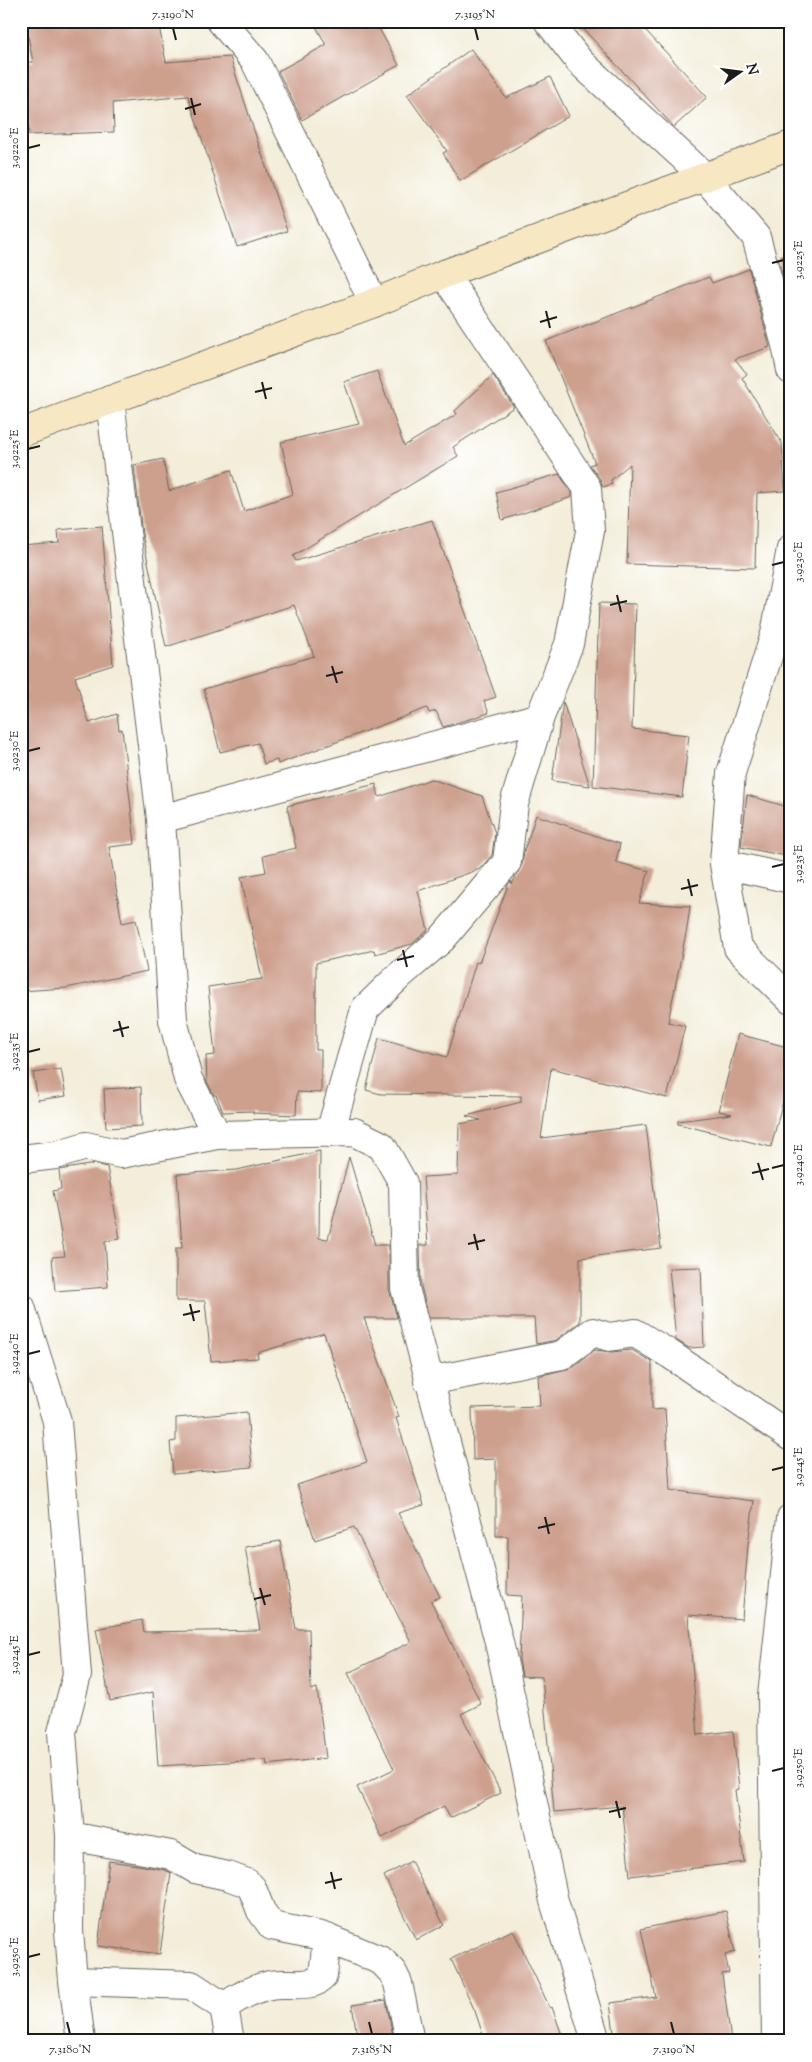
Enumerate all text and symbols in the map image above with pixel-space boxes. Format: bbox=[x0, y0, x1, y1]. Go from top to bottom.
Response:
text: 7.3190°N bbox=[152, 6, 194, 24]
text: 7.3195°N bbox=[455, 6, 495, 24]
north arrow bbox=[714, 48, 764, 98]
text: N bbox=[740, 61, 762, 77]
text: 3.9220°E bbox=[6, 127, 24, 169]
text: 3.9225°E bbox=[790, 240, 808, 280]
text: 3.9225°E bbox=[6, 429, 24, 469]
text: 3.9230°E bbox=[790, 541, 808, 582]
text: 3.9230°E bbox=[6, 730, 24, 771]
text: 3.9235°E bbox=[790, 844, 808, 883]
text: 3.9235°E bbox=[6, 1032, 24, 1071]
text: 3.9240°E bbox=[790, 1144, 808, 1186]
text: 3.9240°E bbox=[6, 1333, 24, 1375]
text: 3.9245°E bbox=[790, 1446, 808, 1487]
text: 3.9245°E bbox=[6, 1634, 24, 1675]
text: 3.9250°E bbox=[790, 1747, 808, 1788]
text: 3.9250°E bbox=[6, 1936, 24, 1977]
text: 7.3180°N bbox=[49, 2041, 92, 2059]
text: 7.3185°N bbox=[352, 2041, 393, 2059]
text: 7.3190°N bbox=[653, 2041, 695, 2059]

